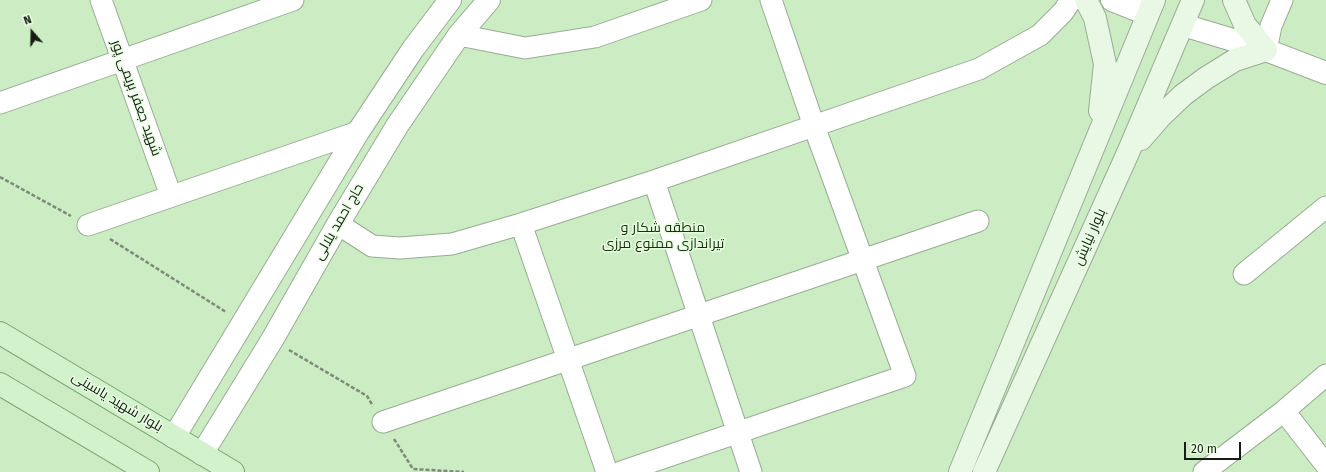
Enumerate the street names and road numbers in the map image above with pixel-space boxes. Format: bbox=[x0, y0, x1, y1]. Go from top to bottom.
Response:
street label: شهید جعفر بریمی پور bbox=[107, 38, 165, 158]
street label: حاج احمد یلالی bbox=[310, 181, 368, 263]
street label: بلوار نیایش bbox=[1070, 206, 1110, 268]
street label: بلوار شهید یاسینی bbox=[68, 368, 166, 436]

